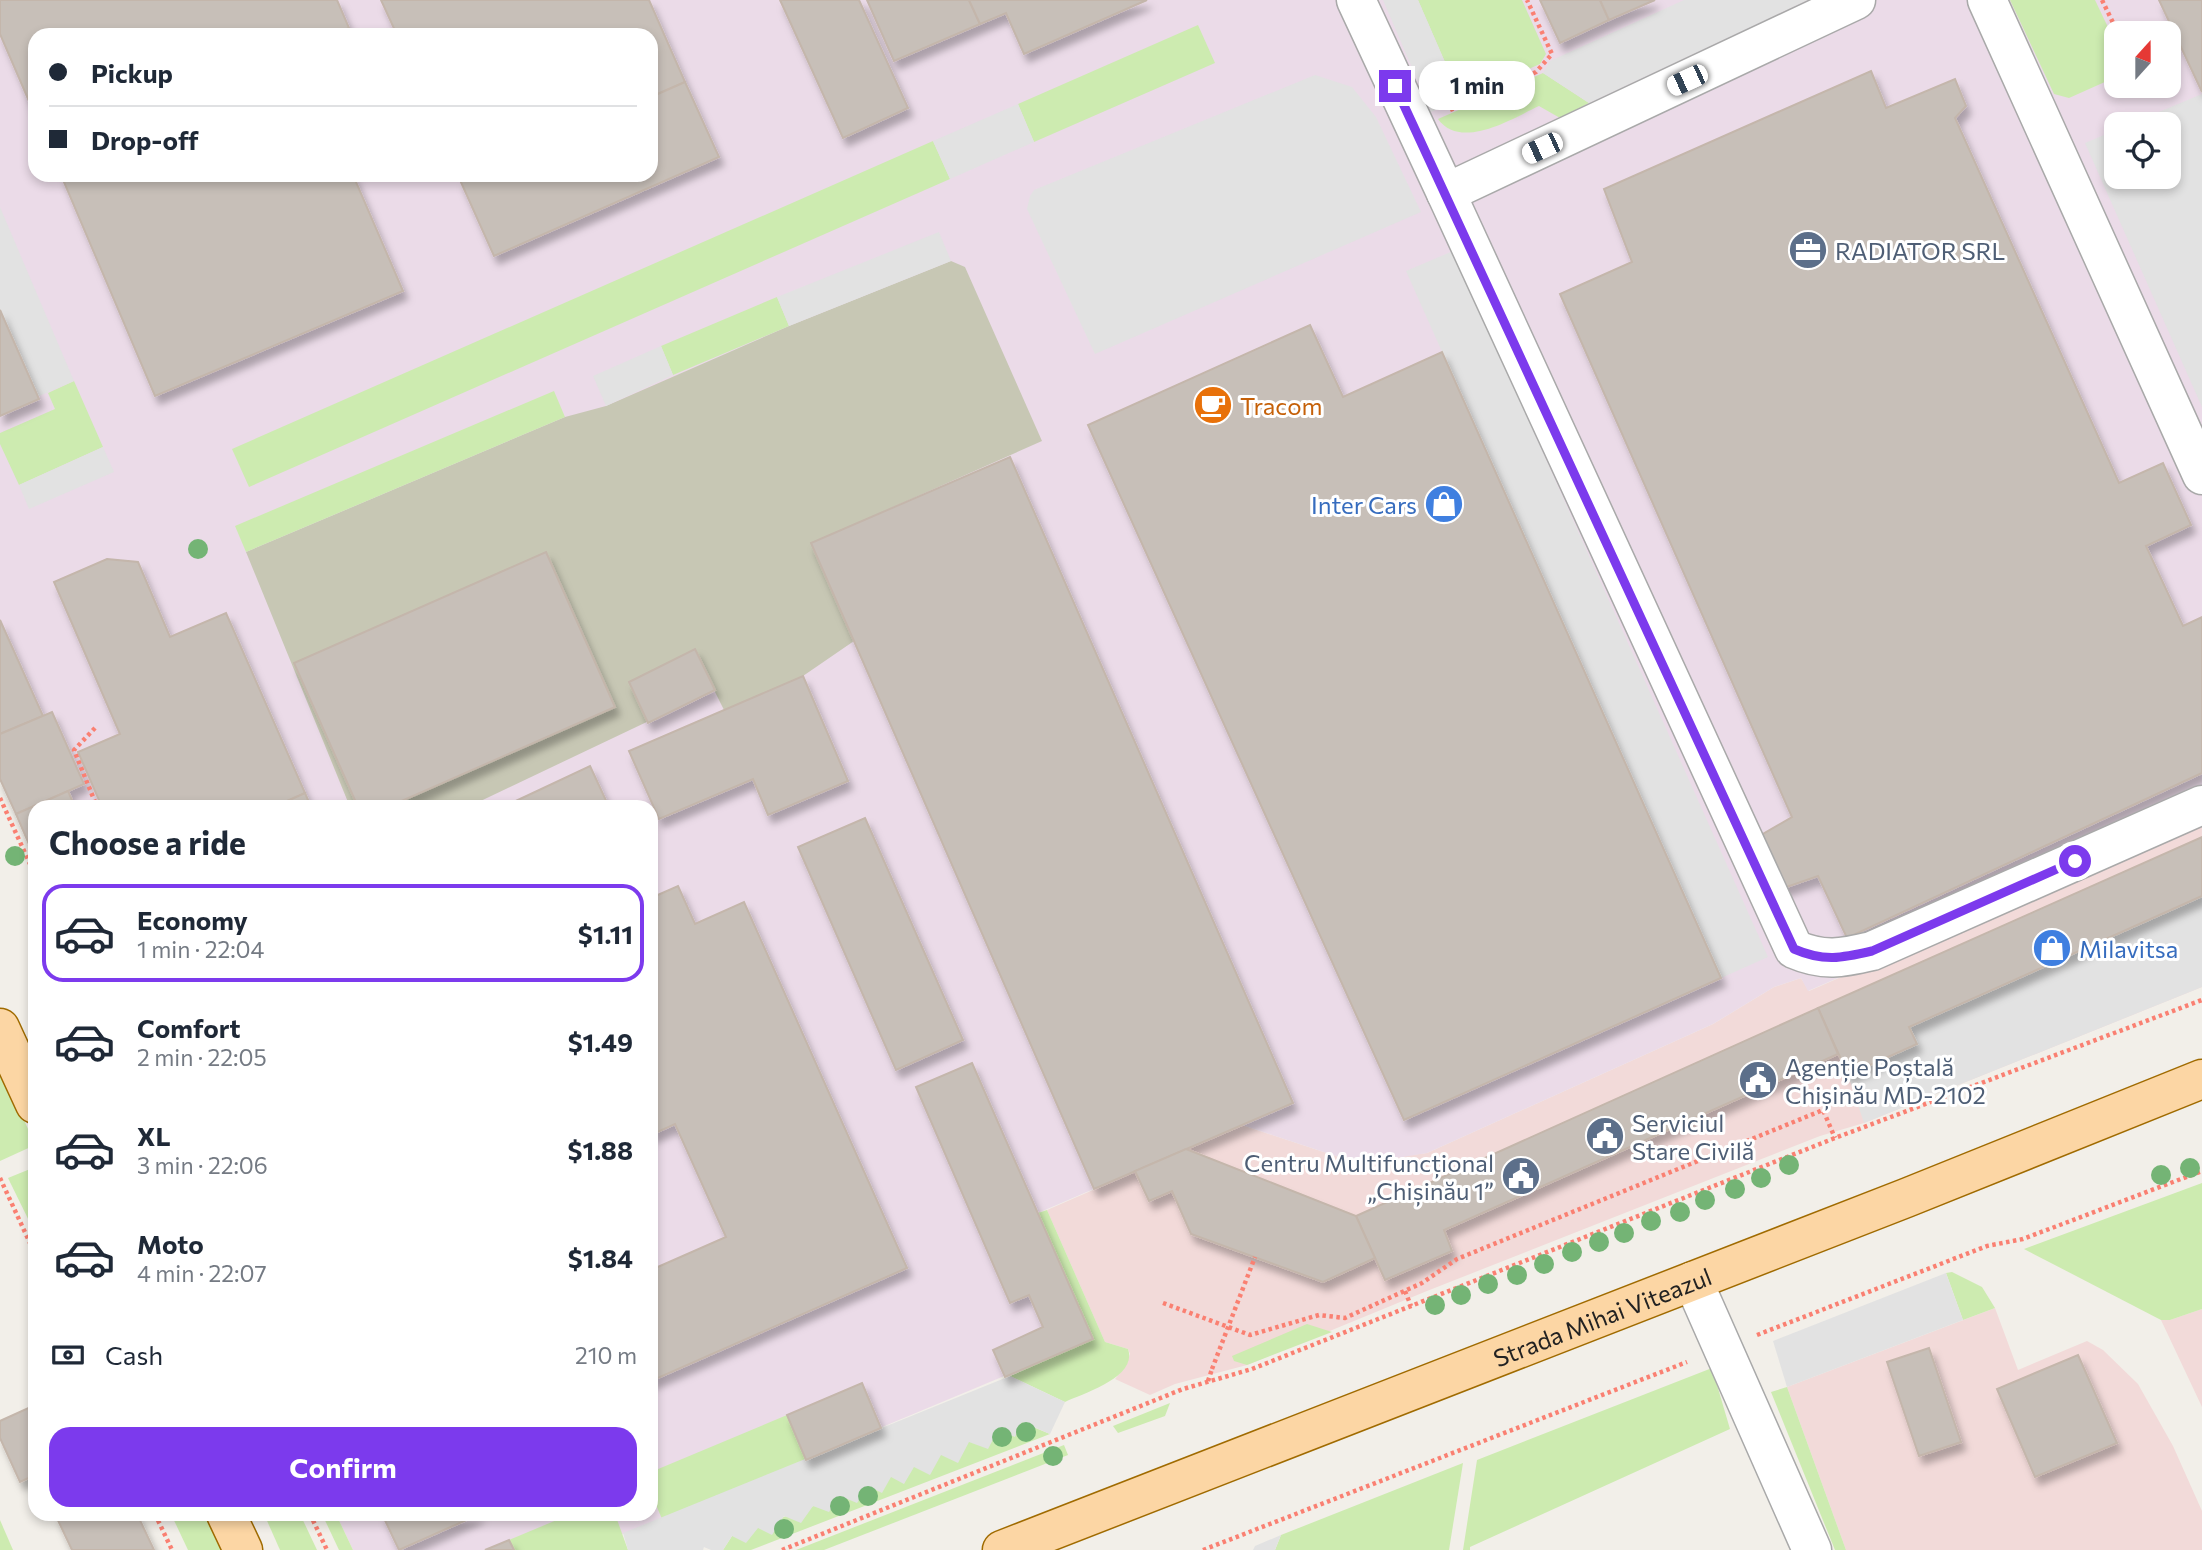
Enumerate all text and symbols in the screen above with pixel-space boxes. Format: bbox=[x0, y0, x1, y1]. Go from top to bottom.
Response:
north arrow bbox=[2104, 21, 2180, 98]
map controls bbox=[2104, 21, 2181, 189]
text: Pickup bbox=[91, 57, 173, 88]
callout: 1 min bbox=[1420, 62, 1535, 110]
car bbox=[1664, 62, 1711, 98]
route end bbox=[1379, 70, 1411, 102]
text: 1 min bbox=[1450, 71, 1504, 99]
button: locate bbox=[2104, 112, 2181, 189]
text: Drop-off bbox=[91, 124, 198, 155]
car bbox=[1519, 130, 1566, 166]
office icon: RADIATOR SRL bbox=[1787, 229, 1829, 271]
place label: RADIATOR SRL bbox=[1835, 236, 2005, 265]
cafe icon: Tracom bbox=[1192, 384, 1234, 426]
place label: Tracom bbox=[1240, 391, 1322, 420]
shop icon: Inter Cars bbox=[1423, 483, 1465, 525]
place label: Inter Cars bbox=[1311, 490, 1417, 519]
text: Choose a ride bbox=[49, 822, 246, 862]
route start bbox=[2059, 845, 2091, 877]
icon: car bbox=[53, 902, 116, 965]
text: Economy bbox=[137, 904, 248, 935]
text: $1.11 bbox=[578, 918, 633, 949]
shop icon: Milavitsa bbox=[2031, 927, 2073, 969]
place label: Milavitsa bbox=[2079, 934, 2178, 963]
text: 1 min · 22:04 bbox=[137, 935, 264, 963]
icon: car bbox=[53, 1010, 116, 1073]
text: Comfort bbox=[137, 1012, 240, 1043]
text: $1.49 bbox=[568, 1026, 633, 1057]
text: 2 min · 22:05 bbox=[137, 1043, 267, 1071]
place label: Agenție Poștală Chișinău MD-2102 bbox=[1785, 1052, 1986, 1111]
public building icon: Agenție Poștală Chișinău MD-2102 bbox=[1737, 1059, 1779, 1101]
place label: Serviciul Stare Civilă bbox=[1632, 1108, 1754, 1165]
public building icon: Serviciul Stare Civilă bbox=[1584, 1115, 1626, 1157]
icon: car bbox=[53, 1118, 116, 1181]
text: XL bbox=[137, 1120, 171, 1151]
text: $1.88 bbox=[568, 1134, 633, 1165]
place label: Centru Multifuncțional „Chișinău 1” bbox=[1244, 1148, 1494, 1207]
text: 3 min · 22:06 bbox=[137, 1151, 268, 1179]
public building icon: Centru Multifuncțional „Chișinău 1” bbox=[1500, 1155, 1542, 1197]
icon: car bbox=[53, 1226, 116, 1289]
text: Moto bbox=[137, 1228, 204, 1259]
text: $1.84 bbox=[568, 1242, 633, 1273]
text: 4 min · 22:07 bbox=[137, 1259, 267, 1287]
street label: Strada Mihai Viteazul bbox=[1489, 1261, 1715, 1372]
icon: cash bbox=[49, 1336, 87, 1374]
text: Cash bbox=[105, 1339, 163, 1370]
text: 210 m bbox=[575, 1341, 637, 1369]
button: Confirm bbox=[49, 1427, 637, 1507]

